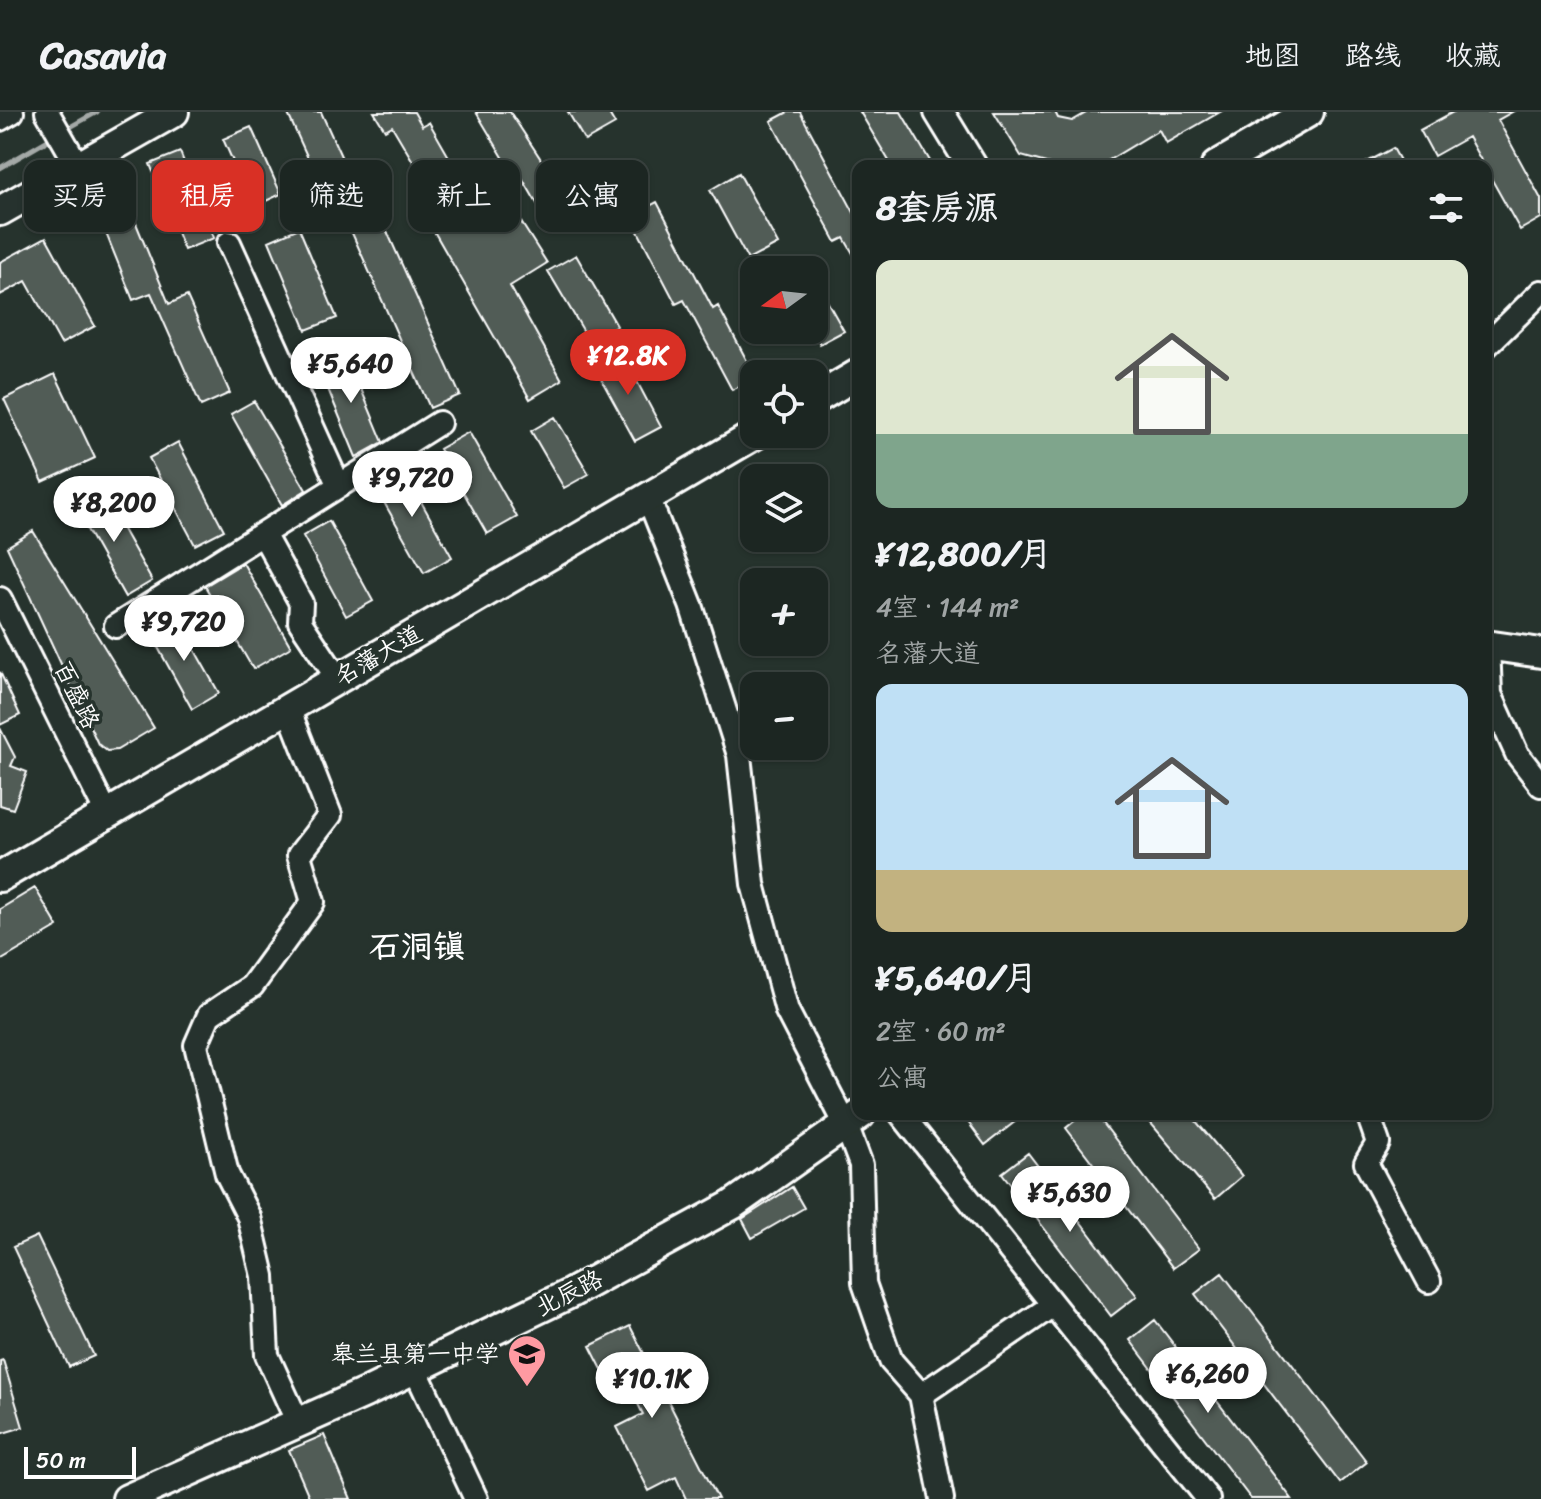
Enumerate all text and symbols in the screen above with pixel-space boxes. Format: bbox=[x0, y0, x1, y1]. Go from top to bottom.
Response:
text: Casavia bbox=[40, 22, 167, 89]
text: 地图 bbox=[1245, 31, 1301, 80]
text: 路线 bbox=[1345, 31, 1401, 80]
text: 收藏 bbox=[1445, 31, 1501, 80]
chip: 买房 bbox=[24, 160, 136, 232]
chip: 租房 bbox=[152, 160, 264, 232]
chip: 筛选 bbox=[280, 160, 392, 232]
chip: 新上 bbox=[408, 160, 520, 232]
chip: 公寓 bbox=[536, 160, 648, 232]
text: 8套房源 bbox=[876, 178, 999, 238]
icon: filters bbox=[1424, 186, 1468, 230]
north arrow bbox=[740, 256, 828, 344]
map controls bbox=[740, 256, 828, 760]
icon: home bbox=[1100, 312, 1244, 456]
pin: ¥12.8K bbox=[563, 329, 693, 397]
text: ¥12.8K bbox=[588, 332, 668, 378]
pin: ¥5,640 bbox=[286, 337, 416, 405]
text: ¥5,640 bbox=[309, 340, 393, 386]
button: locate bbox=[740, 360, 828, 448]
pin: ¥9,720 bbox=[347, 451, 477, 519]
text: ¥9,720 bbox=[370, 454, 454, 500]
button: layers bbox=[740, 464, 828, 552]
pin: ¥8,200 bbox=[49, 476, 179, 544]
text: ¥8,200 bbox=[72, 479, 156, 525]
text: ¥12,800/月 bbox=[876, 524, 1053, 584]
button: + bbox=[740, 568, 828, 656]
text: 4室 · 144 m² bbox=[876, 584, 1019, 630]
pin: ¥9,720 bbox=[119, 595, 249, 663]
text: ¥9,720 bbox=[142, 598, 226, 644]
street label: 名藩大道 bbox=[326, 613, 430, 697]
text: 名藩大道 bbox=[876, 630, 980, 676]
street label: 百盛路 bbox=[42, 653, 112, 737]
button: − bbox=[740, 672, 828, 760]
icon: home bbox=[1100, 736, 1244, 880]
district label: 石洞镇 bbox=[369, 918, 465, 975]
text: ¥5,640/月 bbox=[876, 948, 1038, 1008]
text: 2室 · 60 m² bbox=[876, 1008, 1006, 1054]
text: 公寓 bbox=[876, 1054, 928, 1100]
pin: ¥5,630 bbox=[1005, 1166, 1135, 1234]
text: ¥5,630 bbox=[1029, 1169, 1111, 1215]
street label: 北辰路 bbox=[527, 1258, 611, 1328]
place label: 皋兰县第一中学 bbox=[331, 1333, 499, 1375]
school or university icon: 皋兰县第一中学 bbox=[506, 1333, 548, 1388]
pin: ¥6,260 bbox=[1143, 1347, 1273, 1415]
text: ¥6,260 bbox=[1167, 1350, 1249, 1396]
pin: ¥10.1K bbox=[587, 1352, 717, 1420]
text: ¥10.1K bbox=[614, 1355, 690, 1401]
text: 50 m bbox=[36, 1441, 86, 1480]
scale bar bbox=[24, 1443, 136, 1479]

